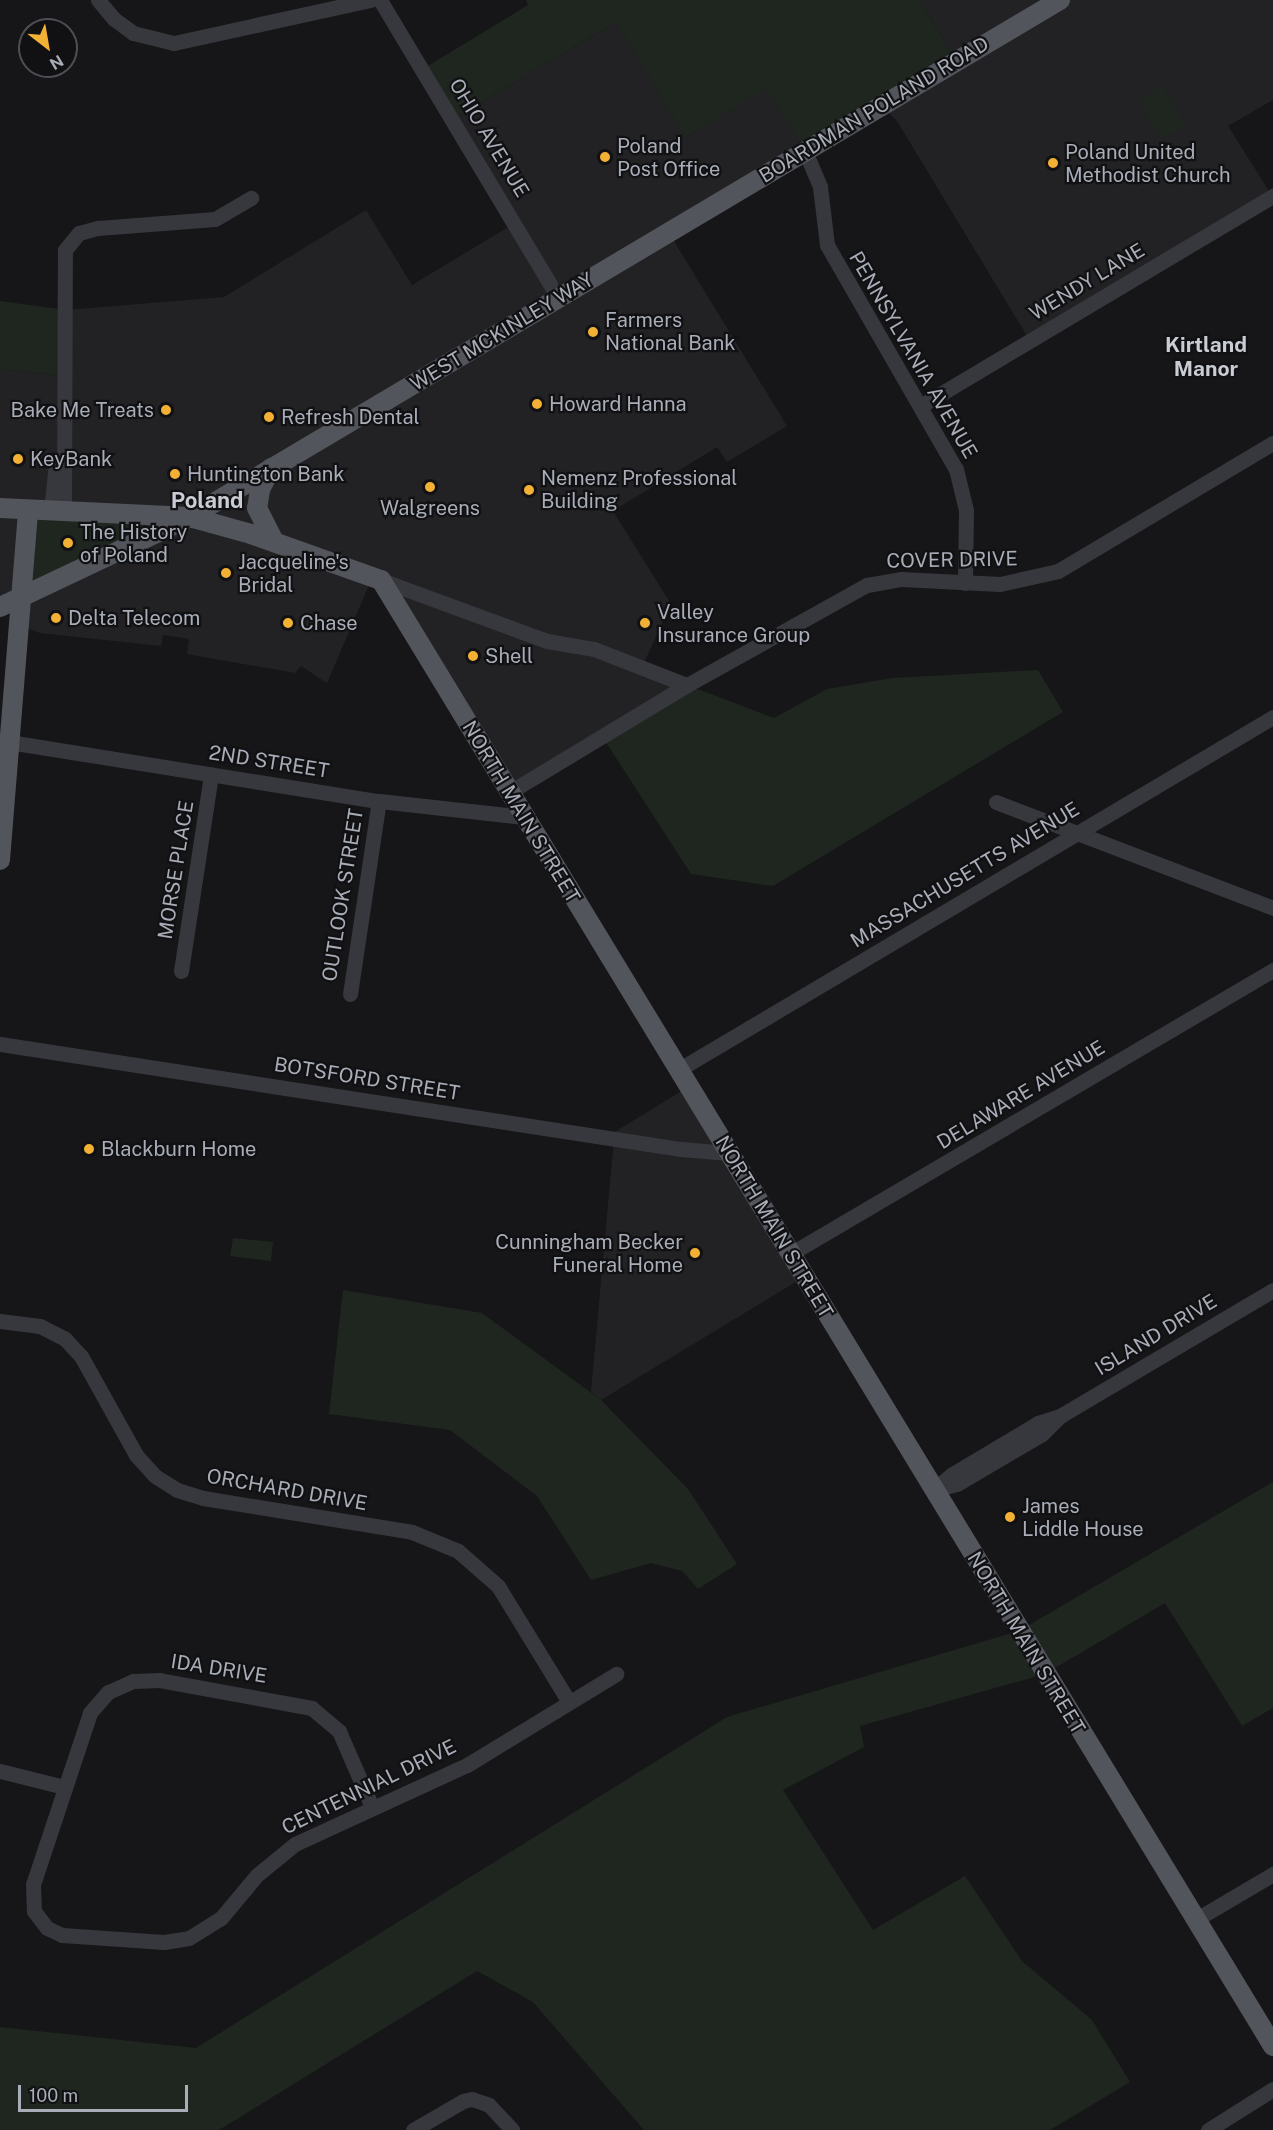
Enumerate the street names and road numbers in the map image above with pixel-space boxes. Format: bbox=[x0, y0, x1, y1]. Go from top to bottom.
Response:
street label: BOARDMAN POLAND ROAD bbox=[755, 32, 993, 188]
street label: OHIO AVENUE bbox=[444, 74, 534, 202]
street label: WENDY LANE bbox=[1025, 238, 1149, 326]
street label: PENNSYLVANIA AVENUE bbox=[844, 247, 982, 463]
street label: WEST MCKINLEY WAY bbox=[406, 268, 598, 396]
street label: COVER DRIVE bbox=[886, 547, 1018, 573]
street label: NORTH MAIN STREET bbox=[457, 717, 585, 907]
street label: 2ND STREET bbox=[207, 741, 331, 783]
street label: MASSACHUSETTS AVENUE bbox=[846, 797, 1084, 953]
street label: MORSE PLACE bbox=[153, 799, 199, 941]
street label: OUTLOOK STREET bbox=[317, 807, 369, 983]
street label: DELAWARE AVENUE bbox=[933, 1035, 1109, 1155]
street label: BOTSFORD STREET bbox=[272, 1052, 462, 1106]
street label: NORTH MAIN STREET bbox=[710, 1132, 838, 1322]
street label: ISLAND DRIVE bbox=[1091, 1289, 1221, 1381]
street label: ORCHARD DRIVE bbox=[205, 1464, 369, 1516]
street label: NORTH MAIN STREET bbox=[962, 1548, 1090, 1738]
street label: IDA DRIVE bbox=[169, 1650, 269, 1688]
street label: CENTENNIAL DRIVE bbox=[278, 1734, 460, 1840]

